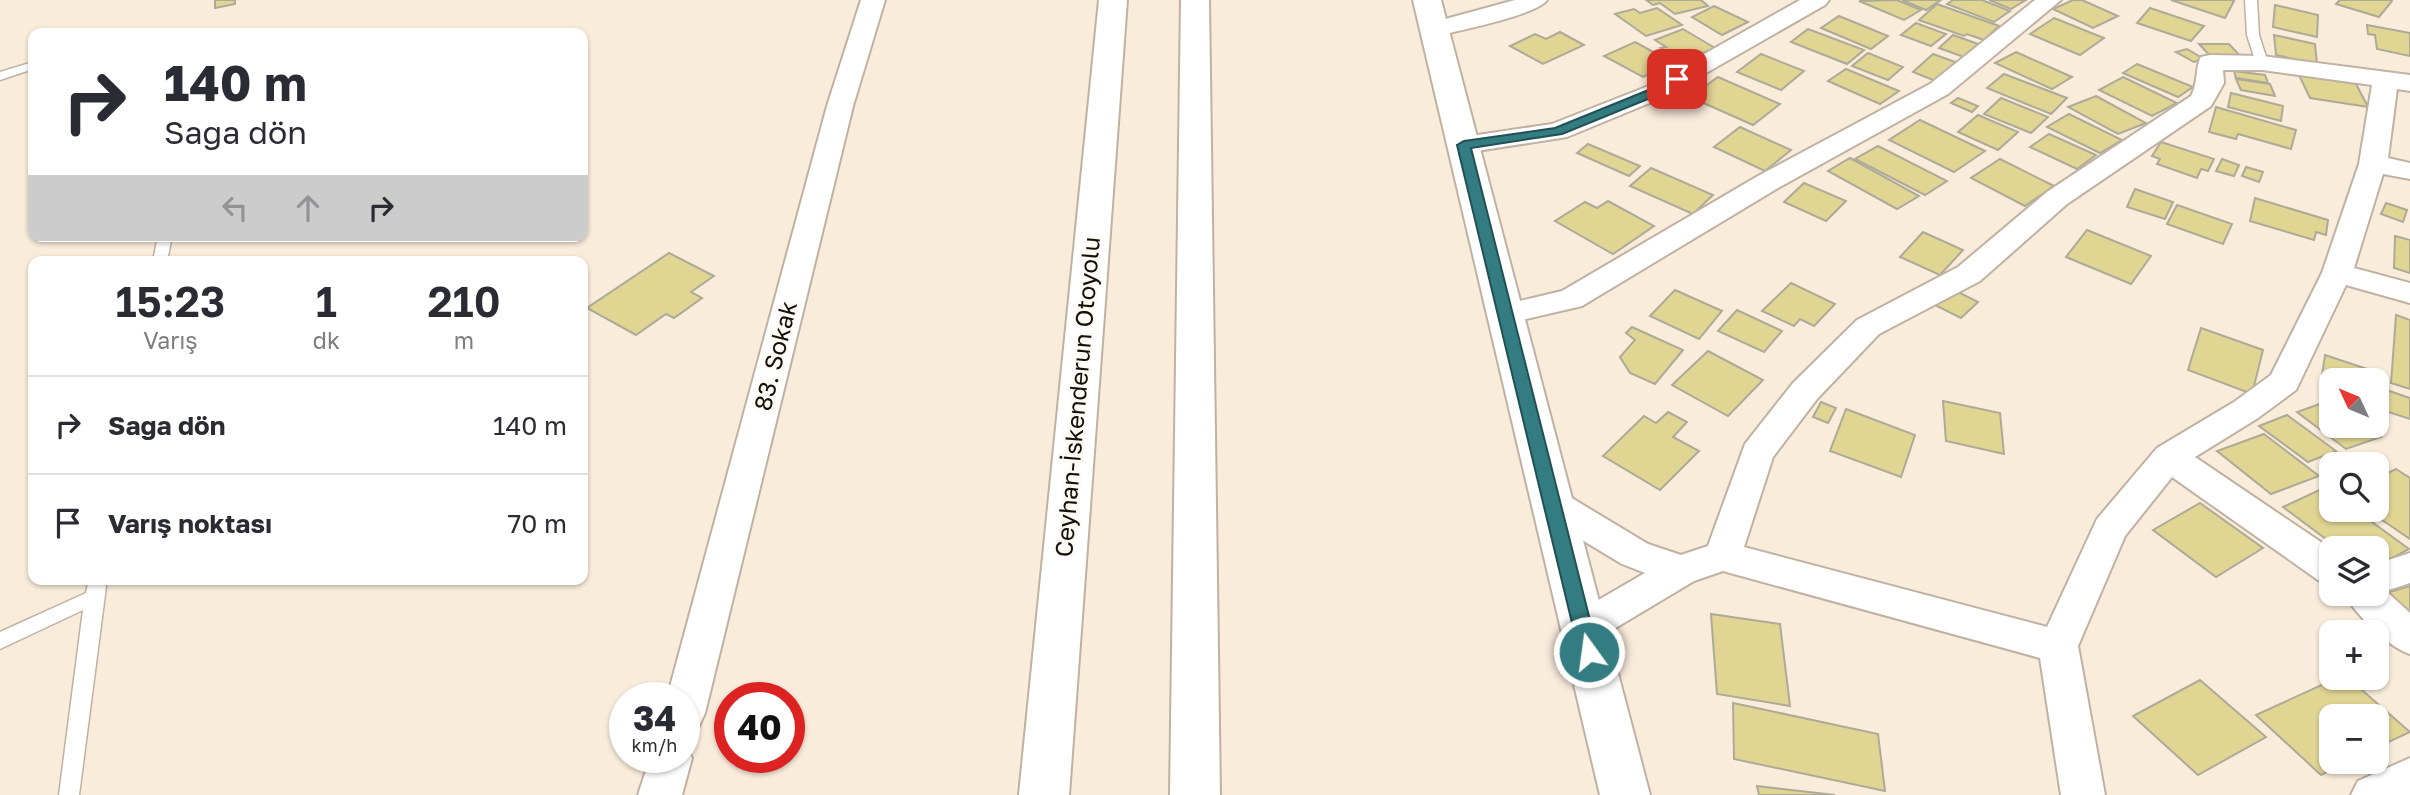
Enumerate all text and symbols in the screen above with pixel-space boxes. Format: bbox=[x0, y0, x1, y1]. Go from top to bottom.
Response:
pin bbox=[1647, 49, 1707, 109]
text: 140 m bbox=[164, 53, 307, 112]
icon: right bbox=[49, 56, 140, 147]
icon: arrive bbox=[1658, 60, 1696, 98]
text: Sağa dön bbox=[164, 113, 307, 151]
icon: left bbox=[216, 189, 254, 227]
icon: ahead bbox=[289, 189, 327, 227]
icon: right bbox=[362, 189, 400, 227]
street label: Ceyhan-İskenderun Otoyolu bbox=[1048, 235, 1105, 558]
text: 15:23 bbox=[115, 276, 225, 326]
text: 1 bbox=[316, 276, 337, 326]
text: 210 bbox=[427, 276, 501, 326]
street label: 83. Sokak bbox=[747, 298, 802, 414]
text: Varış bbox=[143, 326, 198, 354]
text: dk bbox=[313, 326, 340, 354]
text: m bbox=[454, 326, 474, 354]
north arrow bbox=[2319, 368, 2389, 438]
map controls bbox=[2319, 368, 2389, 774]
icon: right bbox=[49, 406, 87, 444]
text: Sağa dön bbox=[108, 410, 225, 441]
text: 140 m bbox=[493, 410, 567, 441]
button: search bbox=[2319, 452, 2389, 522]
icon: arrive bbox=[49, 504, 87, 542]
text: Varış noktası bbox=[108, 508, 272, 539]
text: 70 m bbox=[508, 508, 567, 539]
button: layers bbox=[2319, 536, 2389, 606]
position arrow bbox=[1552, 615, 1626, 689]
button: + bbox=[2319, 620, 2389, 690]
speed limit sign: 40 bbox=[714, 682, 805, 773]
text: 34 bbox=[633, 697, 676, 739]
button: − bbox=[2319, 704, 2389, 774]
text: km/h bbox=[632, 734, 677, 756]

